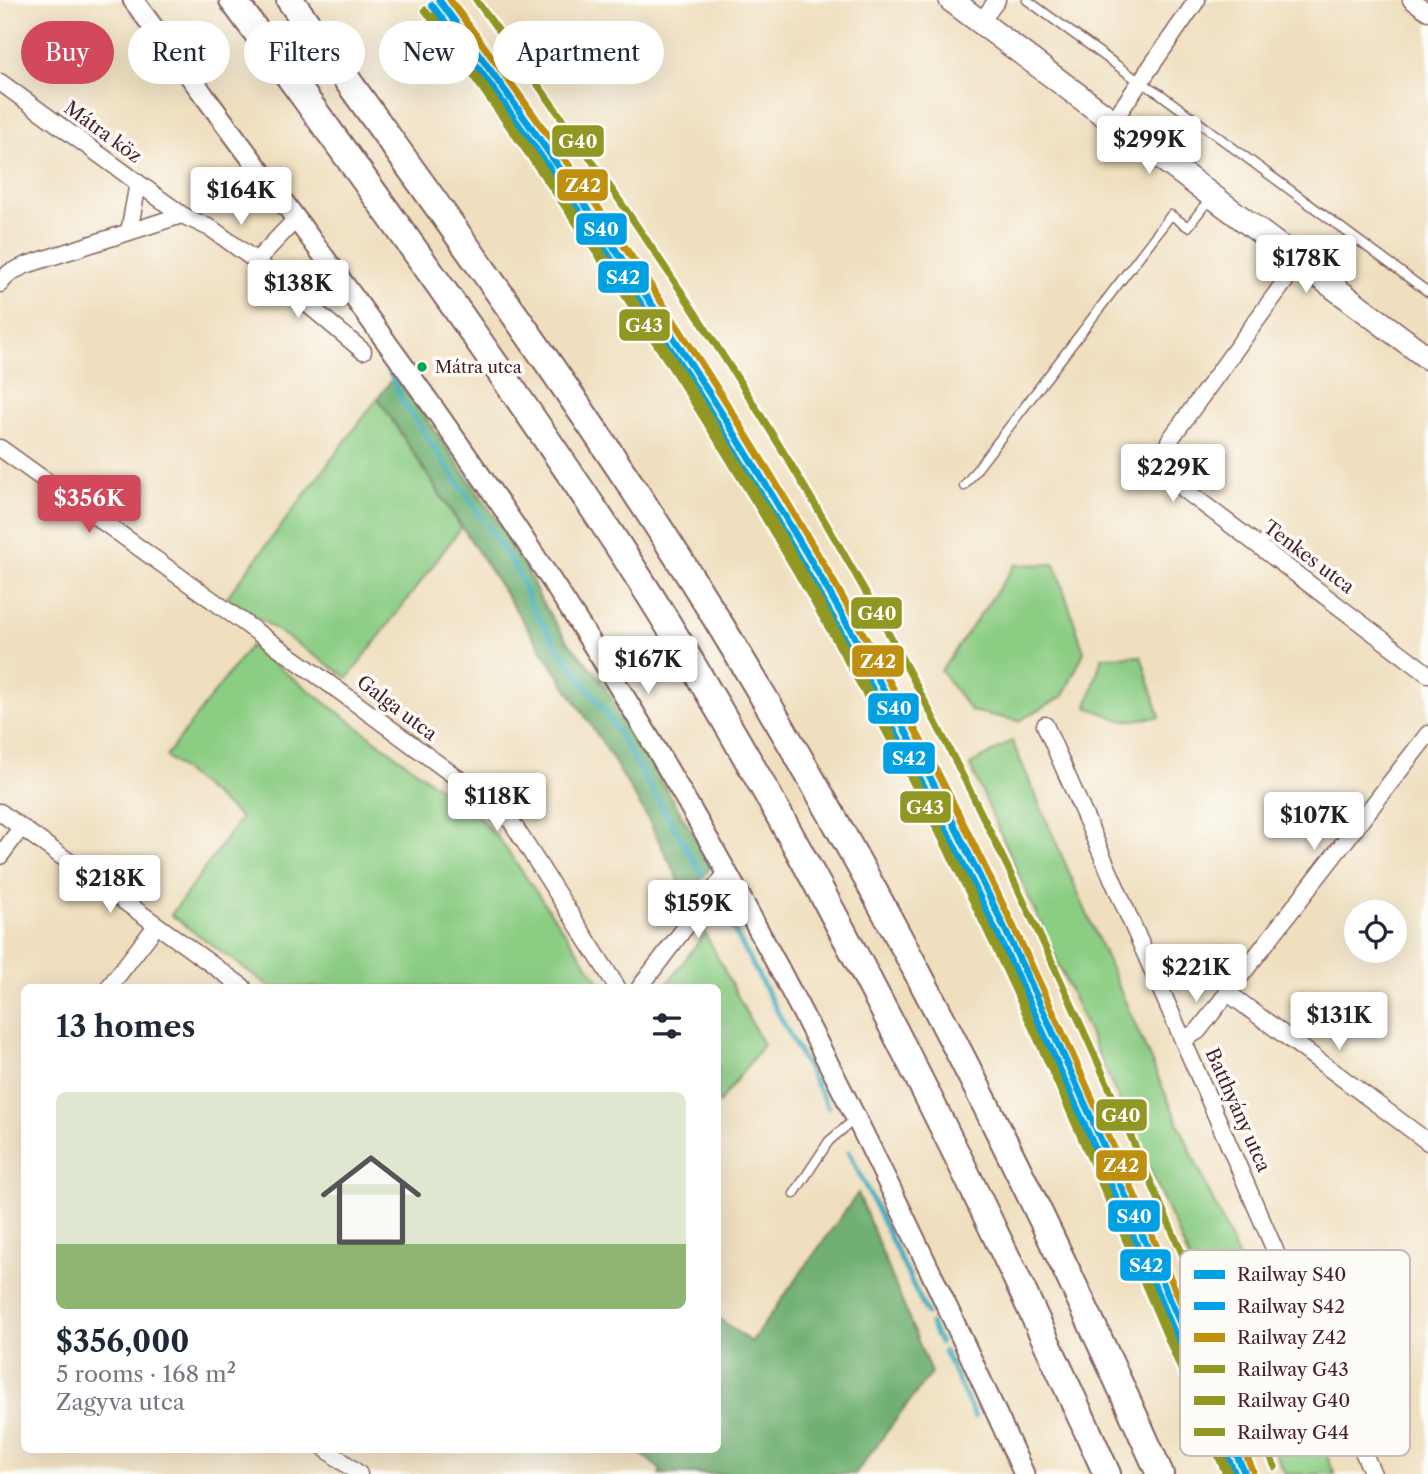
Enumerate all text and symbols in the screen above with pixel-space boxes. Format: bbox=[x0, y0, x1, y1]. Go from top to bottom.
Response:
chip: Buy bbox=[21, 21, 114, 84]
chip: Rent bbox=[128, 21, 230, 84]
chip: Filters bbox=[244, 21, 365, 84]
chip: New bbox=[379, 21, 479, 84]
chip: Apartment bbox=[493, 21, 664, 84]
street label: Mátra köz bbox=[60, 96, 146, 168]
pin: $299K bbox=[1100, 116, 1198, 176]
line badge: G40 bbox=[551, 124, 605, 158]
text: $299K bbox=[1113, 125, 1185, 153]
text: G40 bbox=[558, 130, 598, 153]
pin: $164K bbox=[192, 168, 290, 227]
line badge: Z42 bbox=[556, 168, 609, 202]
text: Z42 bbox=[565, 174, 601, 197]
text: $164K bbox=[207, 176, 275, 204]
line badge: S40 bbox=[575, 212, 628, 246]
text: S40 bbox=[583, 218, 619, 241]
pin: $178K bbox=[1257, 236, 1355, 295]
text: $178K bbox=[1272, 244, 1340, 272]
pin: $138K bbox=[249, 260, 347, 320]
line badge: S42 bbox=[597, 260, 650, 294]
text: S42 bbox=[606, 266, 640, 289]
text: $138K bbox=[264, 269, 332, 297]
line badge: G43 bbox=[618, 308, 671, 342]
text: G43 bbox=[625, 314, 663, 337]
place label: Mátra utca bbox=[435, 357, 522, 377]
marker: Mátra utca bbox=[415, 360, 429, 374]
pin: $229K bbox=[1124, 444, 1222, 504]
text: $229K bbox=[1137, 453, 1209, 481]
pin: $356K bbox=[40, 476, 138, 535]
text: $356K bbox=[54, 484, 124, 512]
street label: Tenkes utca bbox=[1259, 515, 1359, 599]
line badge: G40 bbox=[850, 596, 903, 630]
text: G40 bbox=[857, 602, 897, 625]
pin: $167K bbox=[599, 636, 697, 696]
line badge: Z42 bbox=[851, 644, 905, 678]
text: $167K bbox=[614, 645, 682, 673]
text: Z42 bbox=[860, 650, 896, 673]
street label: Galga utca bbox=[352, 670, 442, 746]
line badge: S40 bbox=[867, 692, 920, 725]
text: S40 bbox=[876, 697, 912, 720]
line badge: S42 bbox=[882, 741, 936, 775]
text: S42 bbox=[892, 747, 926, 770]
pin: $118K bbox=[448, 774, 546, 833]
text: $118K bbox=[464, 782, 530, 810]
line badge: G43 bbox=[899, 790, 952, 824]
pin: $107K bbox=[1265, 792, 1363, 852]
text: G43 bbox=[906, 796, 944, 819]
text: $107K bbox=[1280, 801, 1348, 829]
pin: $218K bbox=[61, 856, 159, 915]
text: $218K bbox=[75, 864, 145, 892]
pin: $159K bbox=[649, 880, 747, 940]
text: $159K bbox=[664, 889, 732, 917]
map controls bbox=[1344, 900, 1407, 963]
button: locate bbox=[1344, 900, 1407, 963]
pin: $221K bbox=[1147, 944, 1245, 1004]
text: $221K bbox=[1162, 953, 1230, 981]
pin: $131K bbox=[1290, 992, 1388, 1052]
text: $131K bbox=[1307, 1001, 1371, 1029]
icon: filters bbox=[648, 1007, 686, 1045]
text: 13 homes bbox=[56, 1008, 195, 1045]
street label: Batthyány utca bbox=[1200, 1045, 1276, 1175]
line badge: G40 bbox=[1095, 1098, 1148, 1132]
text: G40 bbox=[1101, 1104, 1141, 1127]
icon: home bbox=[308, 1137, 434, 1263]
line badge: Z42 bbox=[1095, 1149, 1148, 1182]
text: Z42 bbox=[1103, 1154, 1139, 1177]
line badge: S40 bbox=[1107, 1199, 1161, 1233]
text: S40 bbox=[1116, 1205, 1152, 1228]
line badge: S42 bbox=[1119, 1248, 1172, 1282]
legend bbox=[1180, 1250, 1410, 1456]
text: S42 bbox=[1129, 1254, 1163, 1277]
text: Railway S40 bbox=[1237, 1263, 1346, 1286]
text: Railway S42 bbox=[1237, 1295, 1345, 1318]
text: $356,000 bbox=[56, 1323, 189, 1360]
text: Railway Z42 bbox=[1237, 1326, 1347, 1349]
text: Railway G43 bbox=[1237, 1358, 1349, 1381]
text: 5 rooms · 168 m² bbox=[56, 1360, 236, 1388]
text: Zagyva utca bbox=[56, 1388, 185, 1416]
text: Railway G40 bbox=[1237, 1389, 1350, 1412]
text: Railway G44 bbox=[1237, 1421, 1349, 1444]

